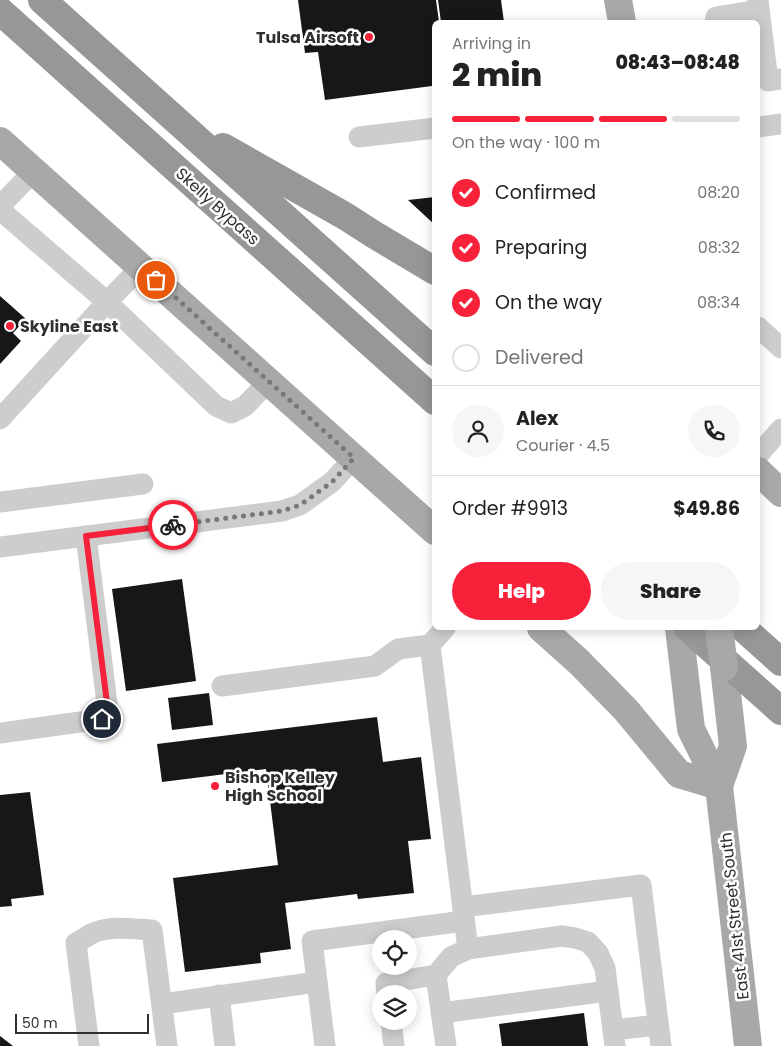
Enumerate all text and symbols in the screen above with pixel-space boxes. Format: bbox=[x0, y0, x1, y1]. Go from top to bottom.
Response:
place label: Tulsa Airsoft bbox=[256, 26, 359, 49]
marker: Tulsa Airsoft bbox=[363, 31, 375, 43]
text: Arriving in bbox=[452, 32, 531, 55]
text: 08:43–08:48 bbox=[615, 49, 740, 76]
text: 2 min bbox=[452, 52, 542, 97]
text: On the way · 100 m bbox=[452, 131, 600, 154]
street label: Skelly Bypass bbox=[171, 162, 265, 250]
icon: check bbox=[452, 179, 480, 207]
text: Confirmed bbox=[495, 179, 596, 206]
text: 08:20 bbox=[697, 181, 740, 204]
icon: check bbox=[452, 234, 480, 262]
text: Preparing bbox=[495, 234, 587, 261]
text: 08:32 bbox=[698, 236, 740, 259]
pin bbox=[135, 259, 177, 301]
icon: bag bbox=[142, 266, 170, 294]
icon: check bbox=[452, 289, 480, 317]
text: On the way bbox=[495, 289, 602, 316]
text: 08:34 bbox=[697, 291, 740, 314]
place label: Skyline East bbox=[20, 315, 118, 338]
marker: Skyline East bbox=[4, 320, 16, 332]
text: Delivered bbox=[495, 344, 584, 371]
button: person bbox=[452, 405, 504, 457]
text: Alex bbox=[516, 405, 558, 432]
button: phone bbox=[688, 405, 740, 457]
text: Courier · 4.5 bbox=[516, 434, 610, 457]
text: Order #9913 bbox=[452, 495, 568, 522]
text: $49.86 bbox=[673, 495, 740, 522]
courier bbox=[148, 500, 198, 550]
icon: bike bbox=[159, 511, 187, 539]
button: Help bbox=[452, 562, 591, 620]
button: Share bbox=[601, 562, 740, 620]
pin bbox=[81, 698, 123, 740]
icon: home bbox=[88, 705, 116, 733]
place label: Bishop Kelley High School bbox=[225, 766, 336, 807]
marker: Bishop Kelley High School bbox=[209, 780, 221, 792]
street label: East 41st Street South bbox=[714, 831, 755, 1001]
map controls bbox=[372, 930, 417, 1030]
button: locate bbox=[372, 930, 417, 975]
button: layers bbox=[372, 985, 417, 1030]
scale bar bbox=[15, 1011, 149, 1034]
text: 50 m bbox=[22, 1013, 58, 1033]

